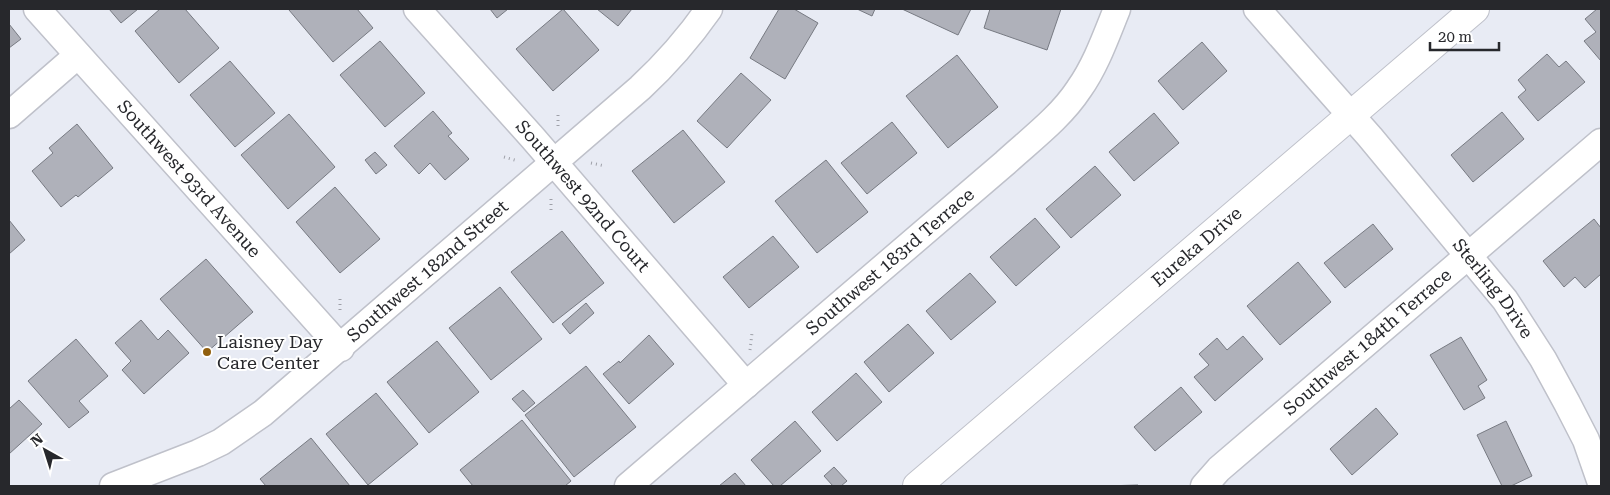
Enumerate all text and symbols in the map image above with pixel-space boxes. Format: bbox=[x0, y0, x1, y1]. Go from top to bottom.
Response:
scale bar bbox=[1430, 20, 1499, 52]
text: 20 m bbox=[1438, 28, 1473, 46]
street label: Southwest 93rd Avenue bbox=[114, 95, 266, 262]
street label: Southwest 92nd Court bbox=[512, 116, 655, 276]
street label: Southwest 183rd Terrace bbox=[801, 183, 978, 339]
street label: Southwest 182nd Street bbox=[342, 195, 512, 346]
street label: Eureka Drive bbox=[1147, 202, 1246, 291]
street label: Sterling Drive bbox=[1449, 234, 1538, 342]
street label: Southwest 184th Terrace bbox=[1279, 264, 1455, 419]
place label: Laisney Day Care Center bbox=[217, 331, 323, 373]
marker: Laisney Day Care Center bbox=[201, 346, 213, 358]
north arrow bbox=[20, 425, 70, 475]
text: N bbox=[28, 430, 46, 450]

